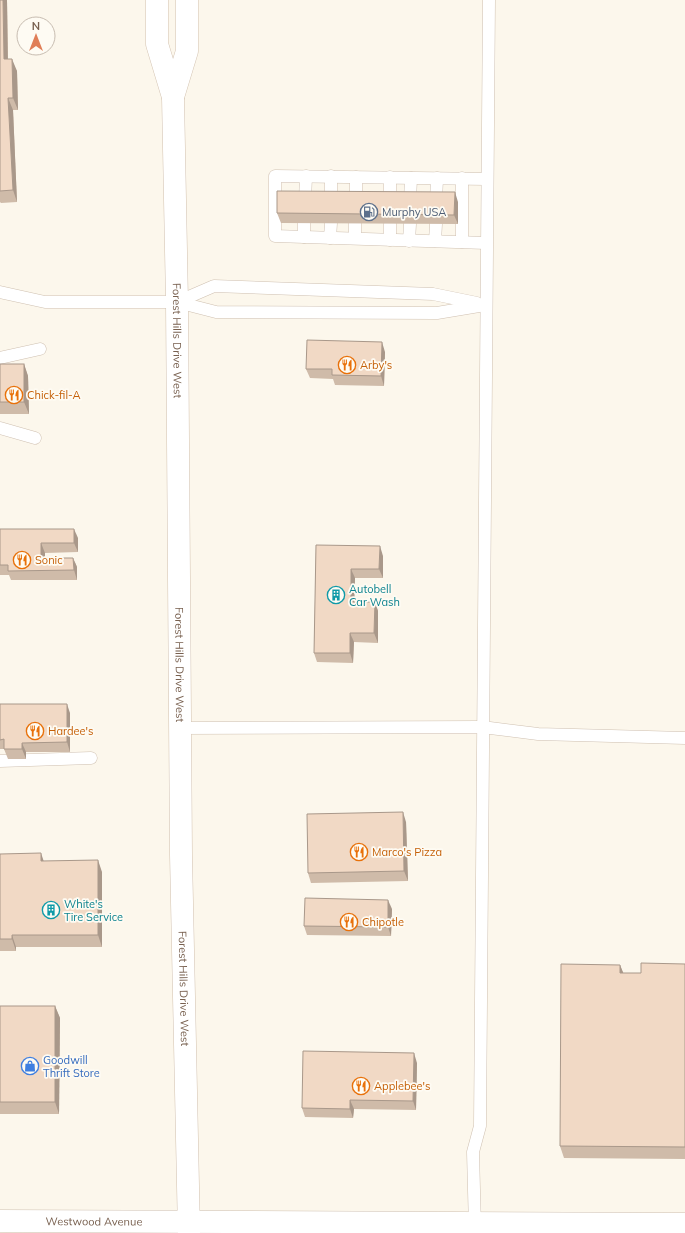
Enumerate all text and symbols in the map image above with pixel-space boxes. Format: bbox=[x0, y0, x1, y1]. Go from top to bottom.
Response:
north arrow bbox=[16, 16, 56, 56]
text: N bbox=[32, 19, 40, 33]
fuel station icon: Murphy USA bbox=[359, 202, 379, 222]
place label: Murphy USA bbox=[382, 205, 446, 219]
street label: Forest Hills Drive West bbox=[170, 283, 185, 398]
restaurant icon: Arby's bbox=[337, 355, 357, 375]
place label: Arby's bbox=[360, 358, 392, 372]
restaurant icon: Chick-fil-A bbox=[4, 385, 24, 405]
place label: Chick-fil-A bbox=[27, 388, 81, 402]
restaurant icon: Sonic bbox=[12, 550, 32, 570]
place label: Sonic bbox=[35, 553, 63, 567]
place label: Autobell Car Wash bbox=[349, 582, 400, 609]
building icon: Autobell Car Wash bbox=[326, 585, 346, 605]
street label: Forest Hills Drive West bbox=[172, 607, 187, 722]
restaurant icon: Hardee's bbox=[25, 721, 45, 741]
place label: Hardee's bbox=[48, 724, 93, 738]
restaurant icon: Marco's Pizza bbox=[349, 842, 369, 862]
place label: Marco's Pizza bbox=[372, 845, 442, 859]
place label: White's Tire Service bbox=[64, 897, 123, 924]
building icon: White's Tire Service bbox=[41, 900, 61, 920]
restaurant icon: Chipotle bbox=[339, 912, 359, 932]
place label: Chipotle bbox=[362, 915, 404, 929]
street label: Forest Hills Drive West bbox=[176, 931, 192, 1046]
place label: Goodwill Thrift Store bbox=[43, 1053, 100, 1080]
shop icon: Goodwill Thrift Store bbox=[20, 1056, 40, 1076]
restaurant icon: Applebee's bbox=[351, 1076, 371, 1096]
place label: Applebee's bbox=[374, 1079, 430, 1093]
street label: Westwood Avenue bbox=[46, 1214, 142, 1229]

